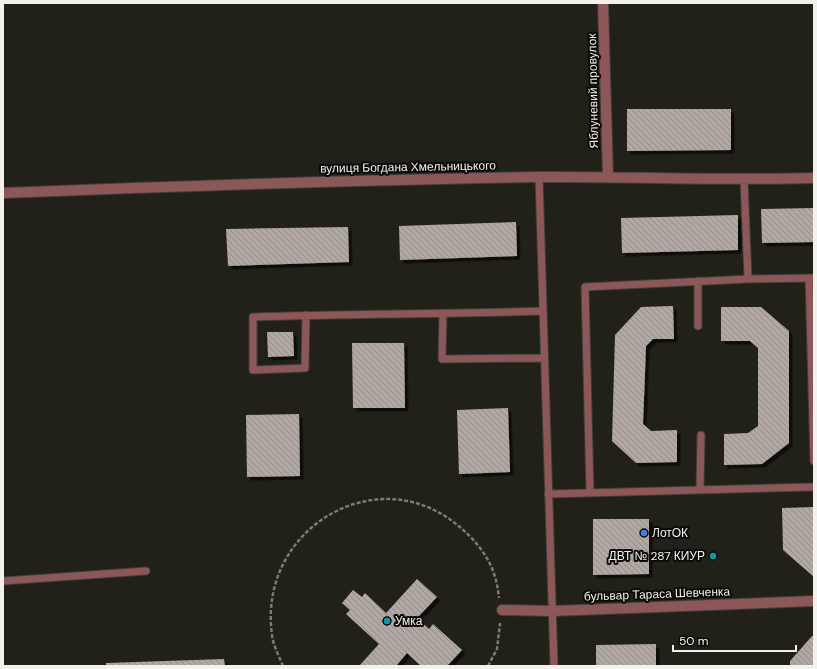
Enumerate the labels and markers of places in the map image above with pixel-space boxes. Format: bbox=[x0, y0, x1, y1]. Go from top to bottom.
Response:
place label: ЛотОК bbox=[652, 525, 688, 541]
marker: ЛотОК bbox=[639, 528, 649, 538]
place label: ДВТ № 287 КИУР bbox=[609, 548, 705, 564]
marker: ДВТ № 287 КИУР bbox=[708, 551, 718, 561]
place label: Умка bbox=[395, 613, 423, 629]
marker: Умка bbox=[382, 616, 392, 626]

